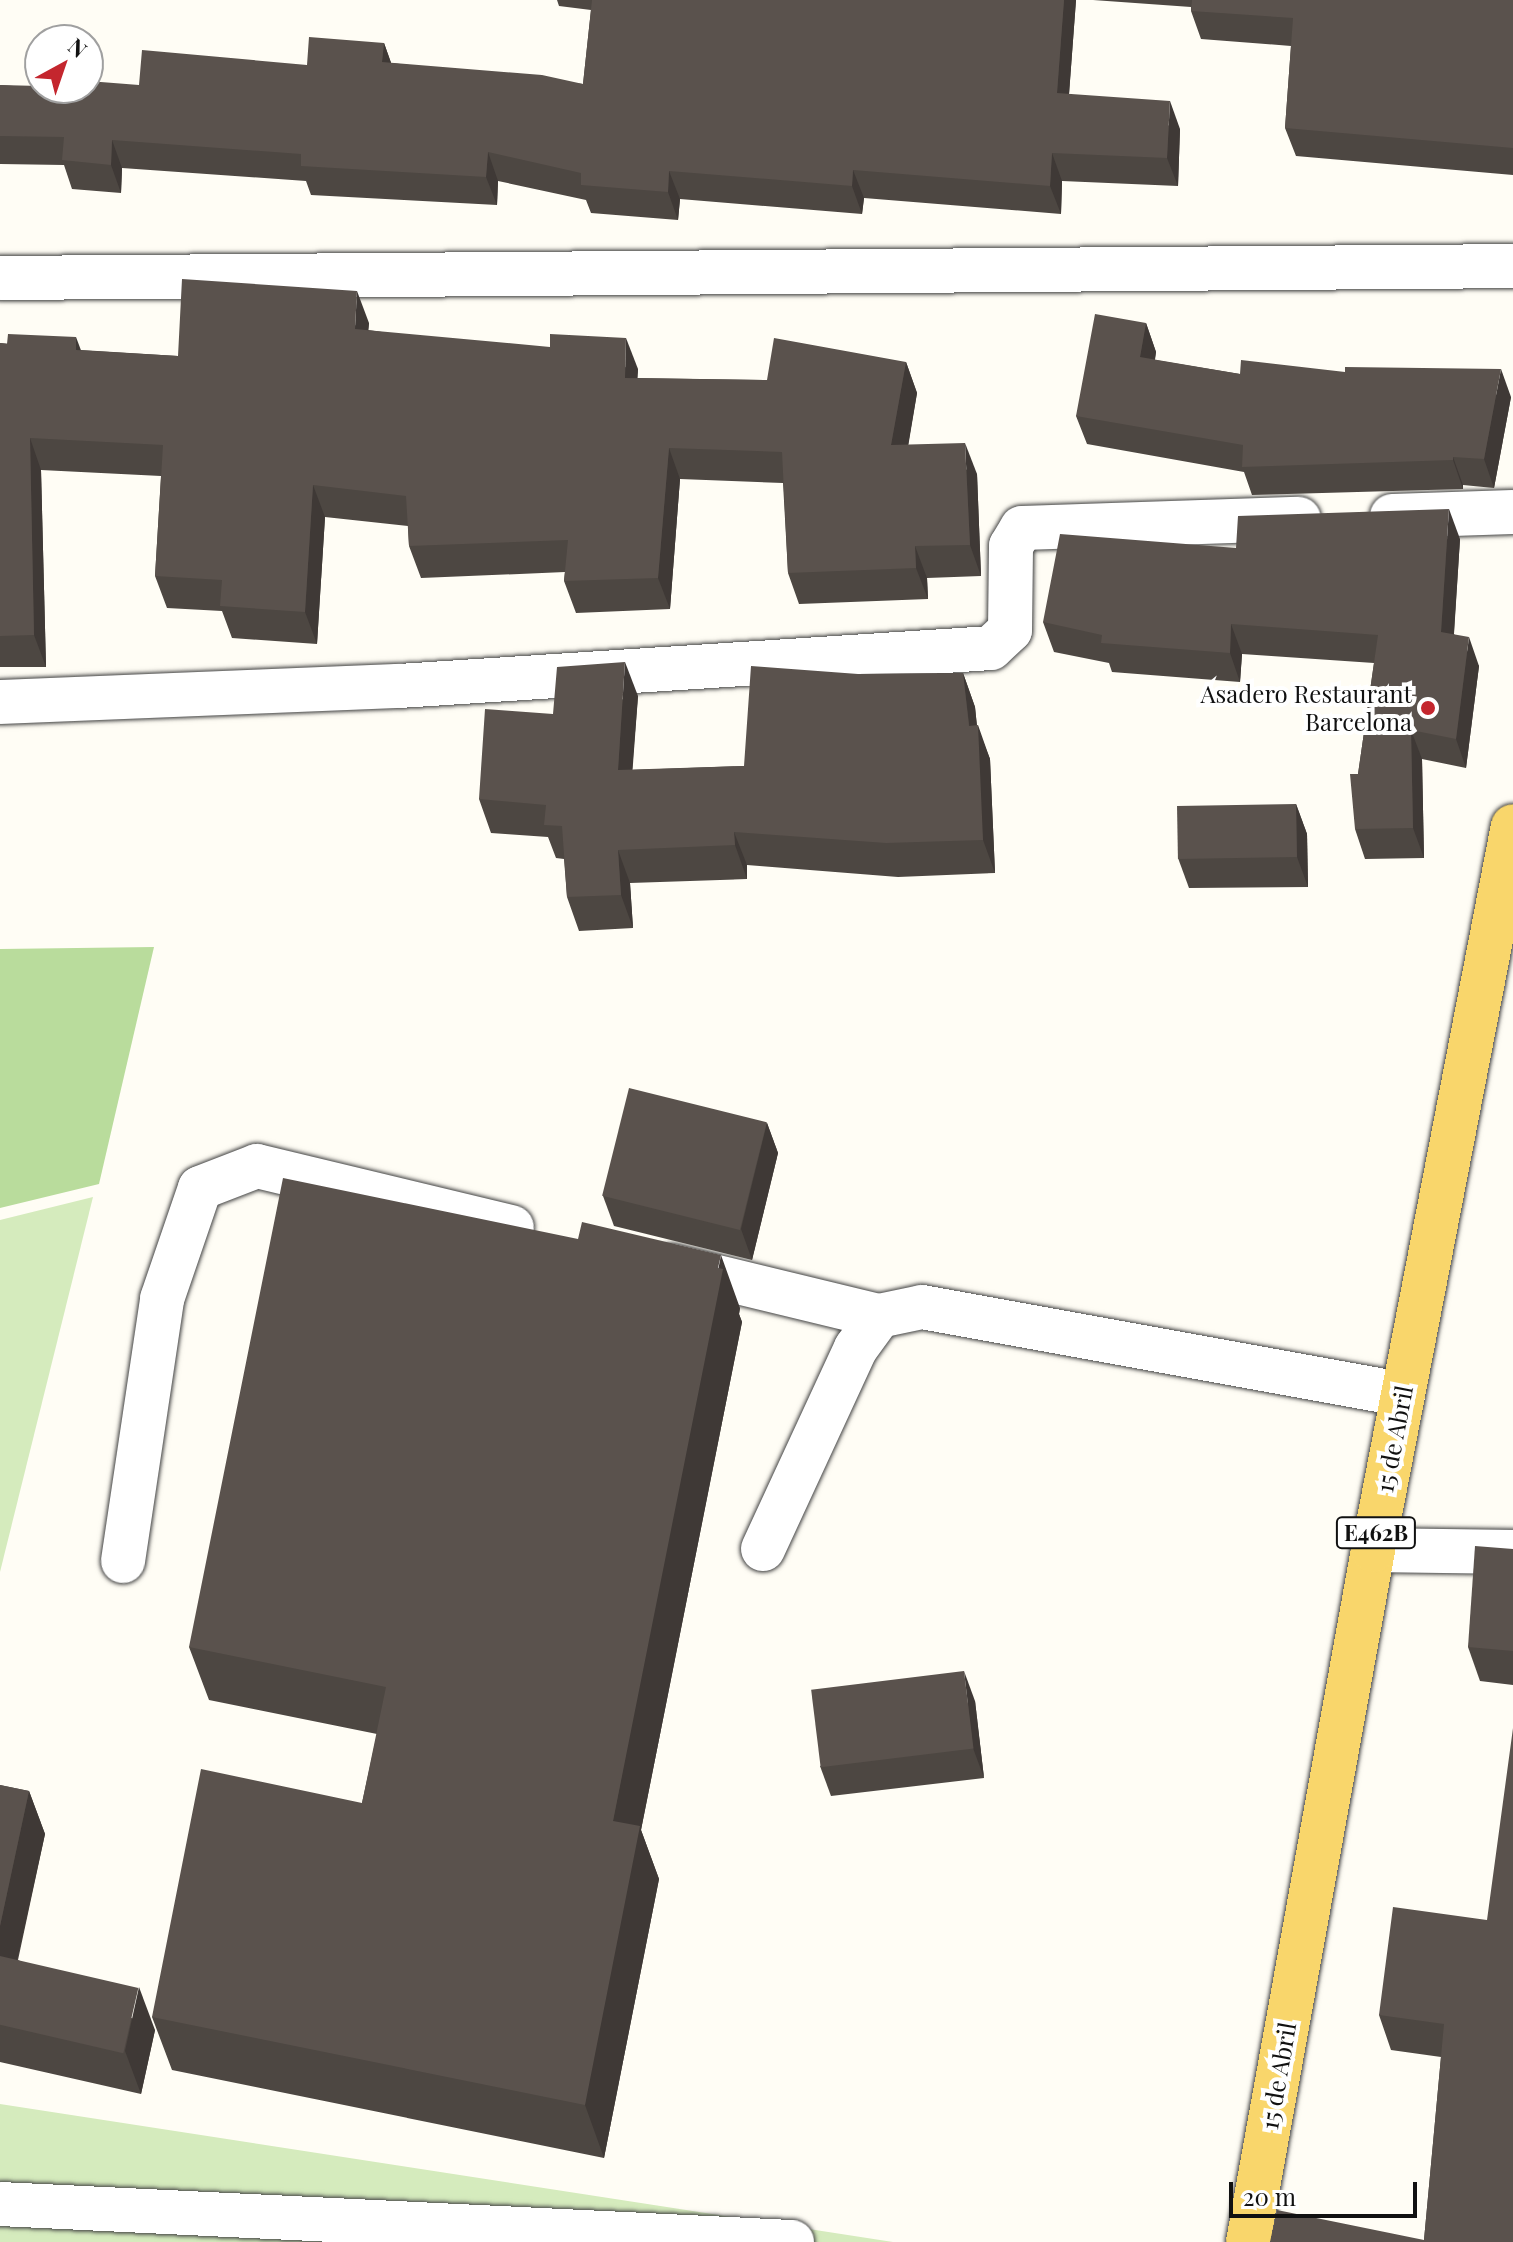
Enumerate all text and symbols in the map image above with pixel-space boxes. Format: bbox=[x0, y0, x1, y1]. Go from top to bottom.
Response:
north arrow bbox=[24, 24, 104, 104]
text: N bbox=[62, 31, 94, 64]
place label: Asadero Restaurant Barcelona bbox=[1201, 680, 1412, 736]
marker: Asadero Restaurant Barcelona bbox=[1419, 699, 1437, 717]
street label: 15 de Abril bbox=[1369, 1382, 1419, 1496]
road number: E462B bbox=[1334, 1515, 1418, 1551]
street label: 15 de Abril bbox=[1254, 2019, 1302, 2133]
scale bar bbox=[1233, 2166, 1421, 2216]
text: 20 m bbox=[1243, 2180, 1296, 2212]

